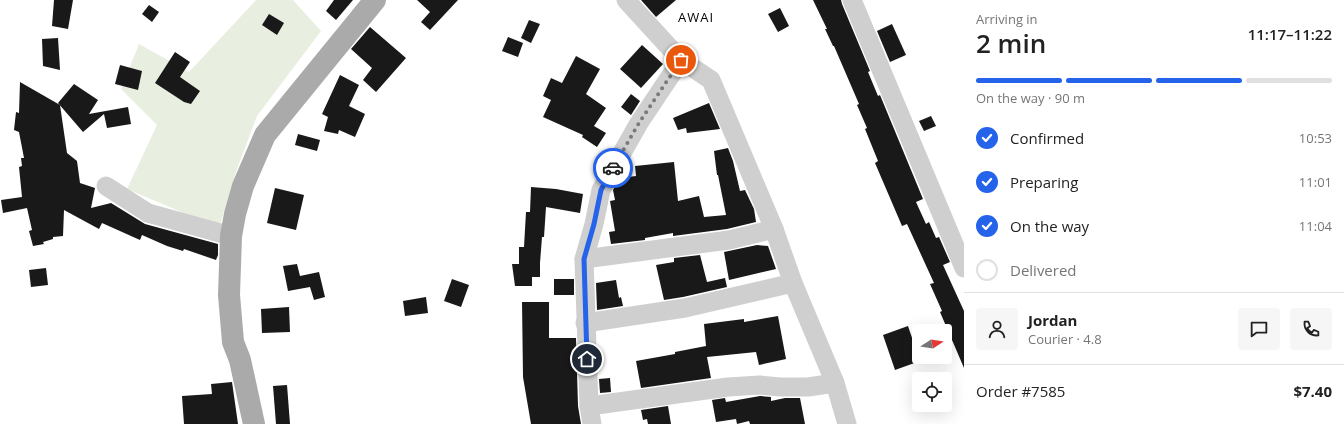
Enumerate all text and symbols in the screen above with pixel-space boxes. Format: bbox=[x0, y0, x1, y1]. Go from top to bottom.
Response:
district label: AWAI bbox=[678, 8, 714, 26]
text: Arriving in bbox=[976, 10, 1038, 28]
text: 11:17–11:22 bbox=[1248, 24, 1332, 44]
text: 2 min bbox=[976, 25, 1046, 61]
pin bbox=[664, 43, 698, 77]
icon: bag bbox=[670, 49, 692, 71]
text: On the way · 90 m bbox=[976, 89, 1085, 107]
icon: check bbox=[976, 127, 998, 149]
text: Confirmed bbox=[1010, 128, 1084, 148]
text: 10:53 bbox=[1299, 129, 1332, 147]
courier bbox=[593, 148, 633, 188]
icon: car bbox=[602, 157, 624, 179]
icon: check bbox=[976, 171, 998, 193]
text: Preparing bbox=[1010, 172, 1078, 192]
text: 11:01 bbox=[1299, 173, 1332, 191]
icon: check bbox=[976, 215, 998, 237]
text: On the way bbox=[1010, 216, 1089, 236]
text: 11:04 bbox=[1299, 217, 1332, 235]
text: Delivered bbox=[1010, 260, 1077, 280]
button: person bbox=[976, 308, 1018, 350]
button: chat bbox=[1238, 308, 1280, 350]
button: phone bbox=[1290, 308, 1332, 350]
text: Jordan bbox=[1028, 310, 1077, 330]
north arrow bbox=[912, 324, 952, 364]
map controls bbox=[912, 324, 952, 412]
text: Courier · 4.8 bbox=[1028, 330, 1102, 348]
pin bbox=[570, 342, 604, 376]
icon: home bbox=[576, 348, 598, 370]
button: locate bbox=[912, 372, 952, 412]
text: Order #7585 bbox=[976, 381, 1065, 401]
text: $7.40 bbox=[1293, 381, 1332, 401]

